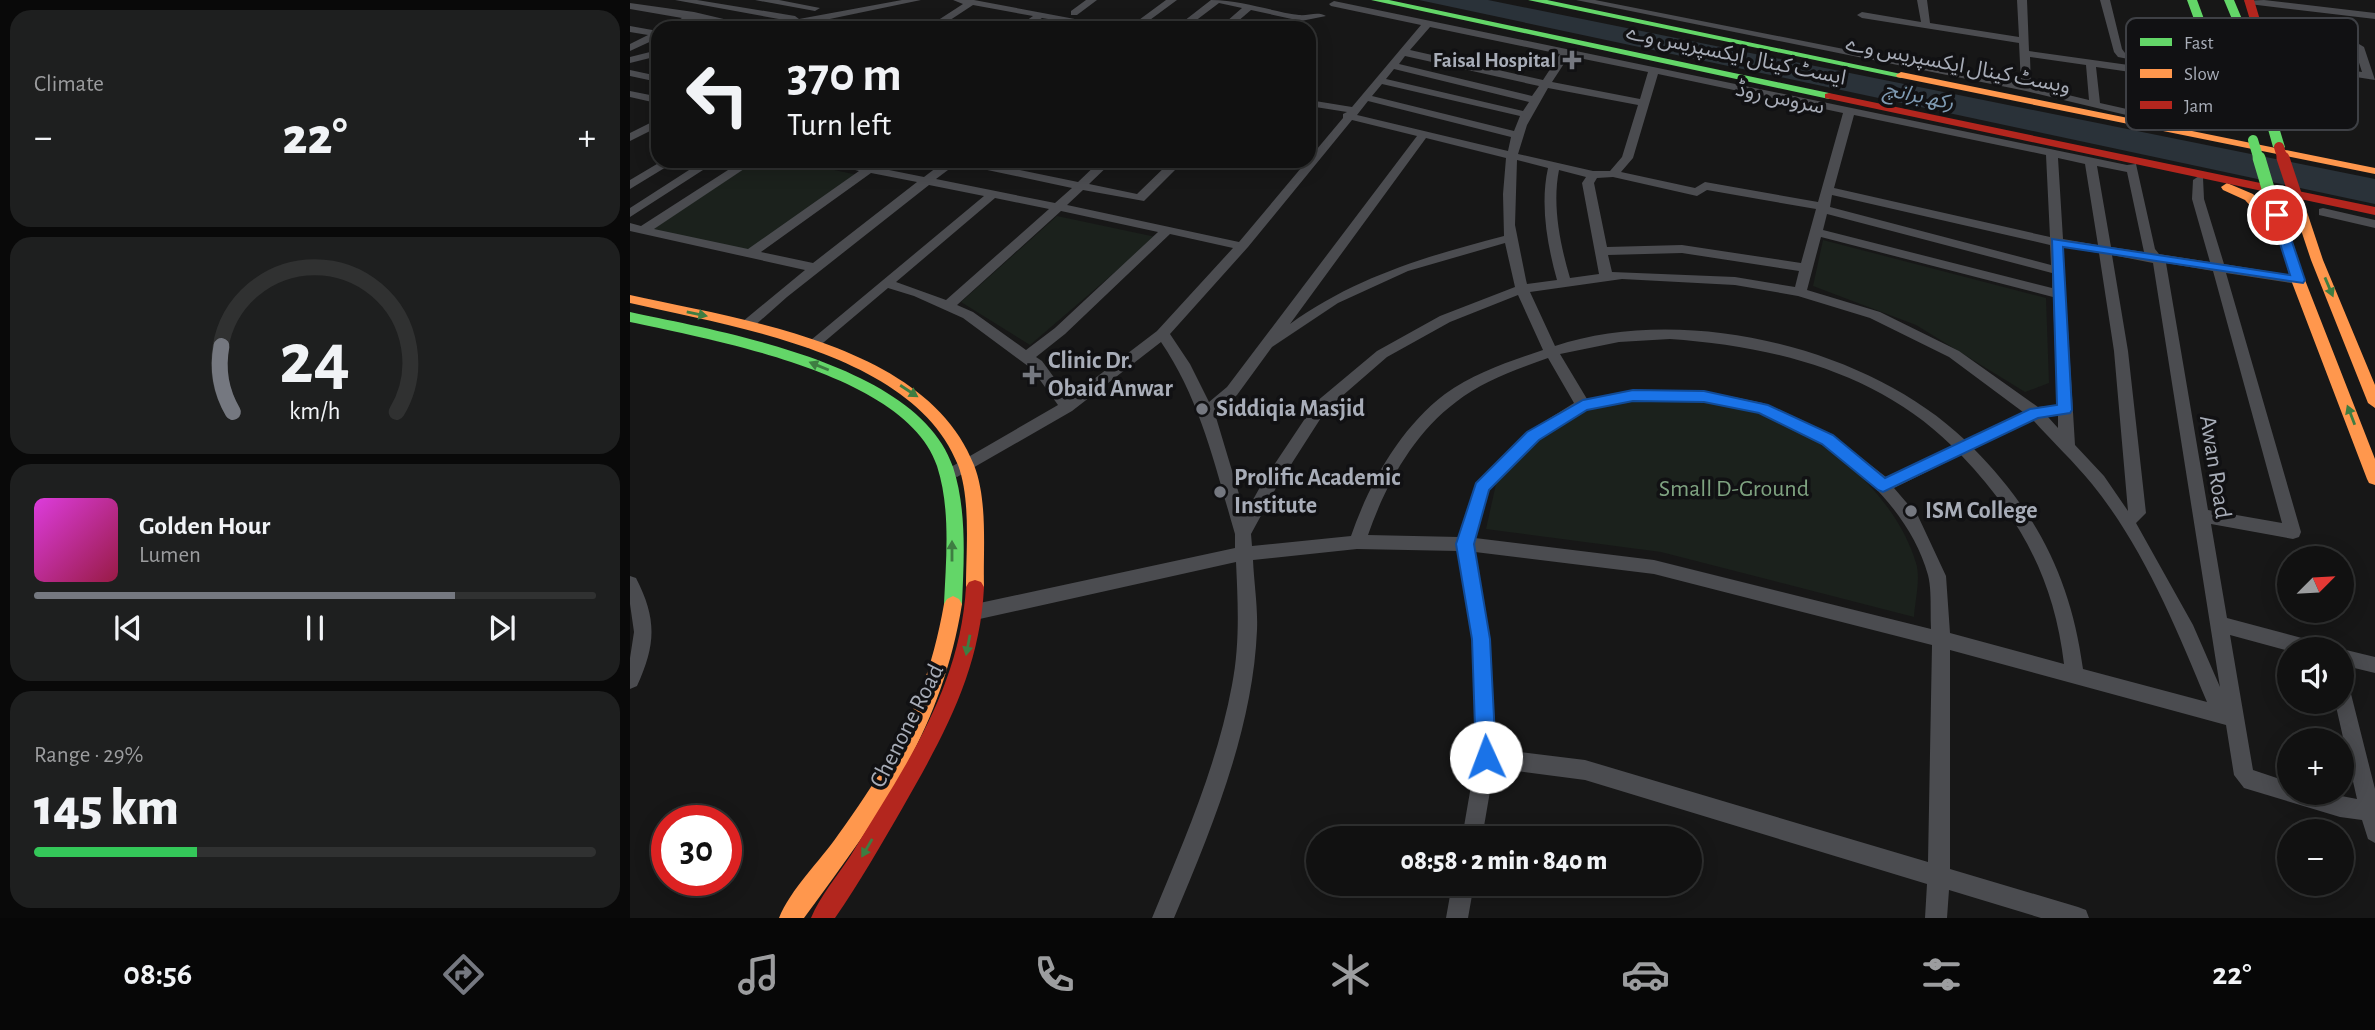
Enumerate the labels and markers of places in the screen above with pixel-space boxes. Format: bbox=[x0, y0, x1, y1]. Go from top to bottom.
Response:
place label: Faisal Hospital bbox=[1433, 50, 1556, 71]
marker: Faisal Hospital bbox=[1562, 50, 1582, 70]
pin bbox=[2247, 185, 2307, 245]
place label: Clinic Dr. Obaid Anwar bbox=[1048, 349, 1173, 401]
marker: Clinic Dr. Obaid Anwar bbox=[1022, 365, 1042, 385]
place label: Siddiqia Masjid bbox=[1216, 397, 1365, 421]
marker: Siddiqia Masjid bbox=[1194, 401, 1210, 417]
place label: Prolific Academic Institute bbox=[1234, 466, 1401, 518]
marker: Prolific Academic Institute bbox=[1212, 484, 1228, 500]
place label: ISM College bbox=[1925, 499, 2038, 523]
marker: ISM College bbox=[1903, 503, 1919, 519]

